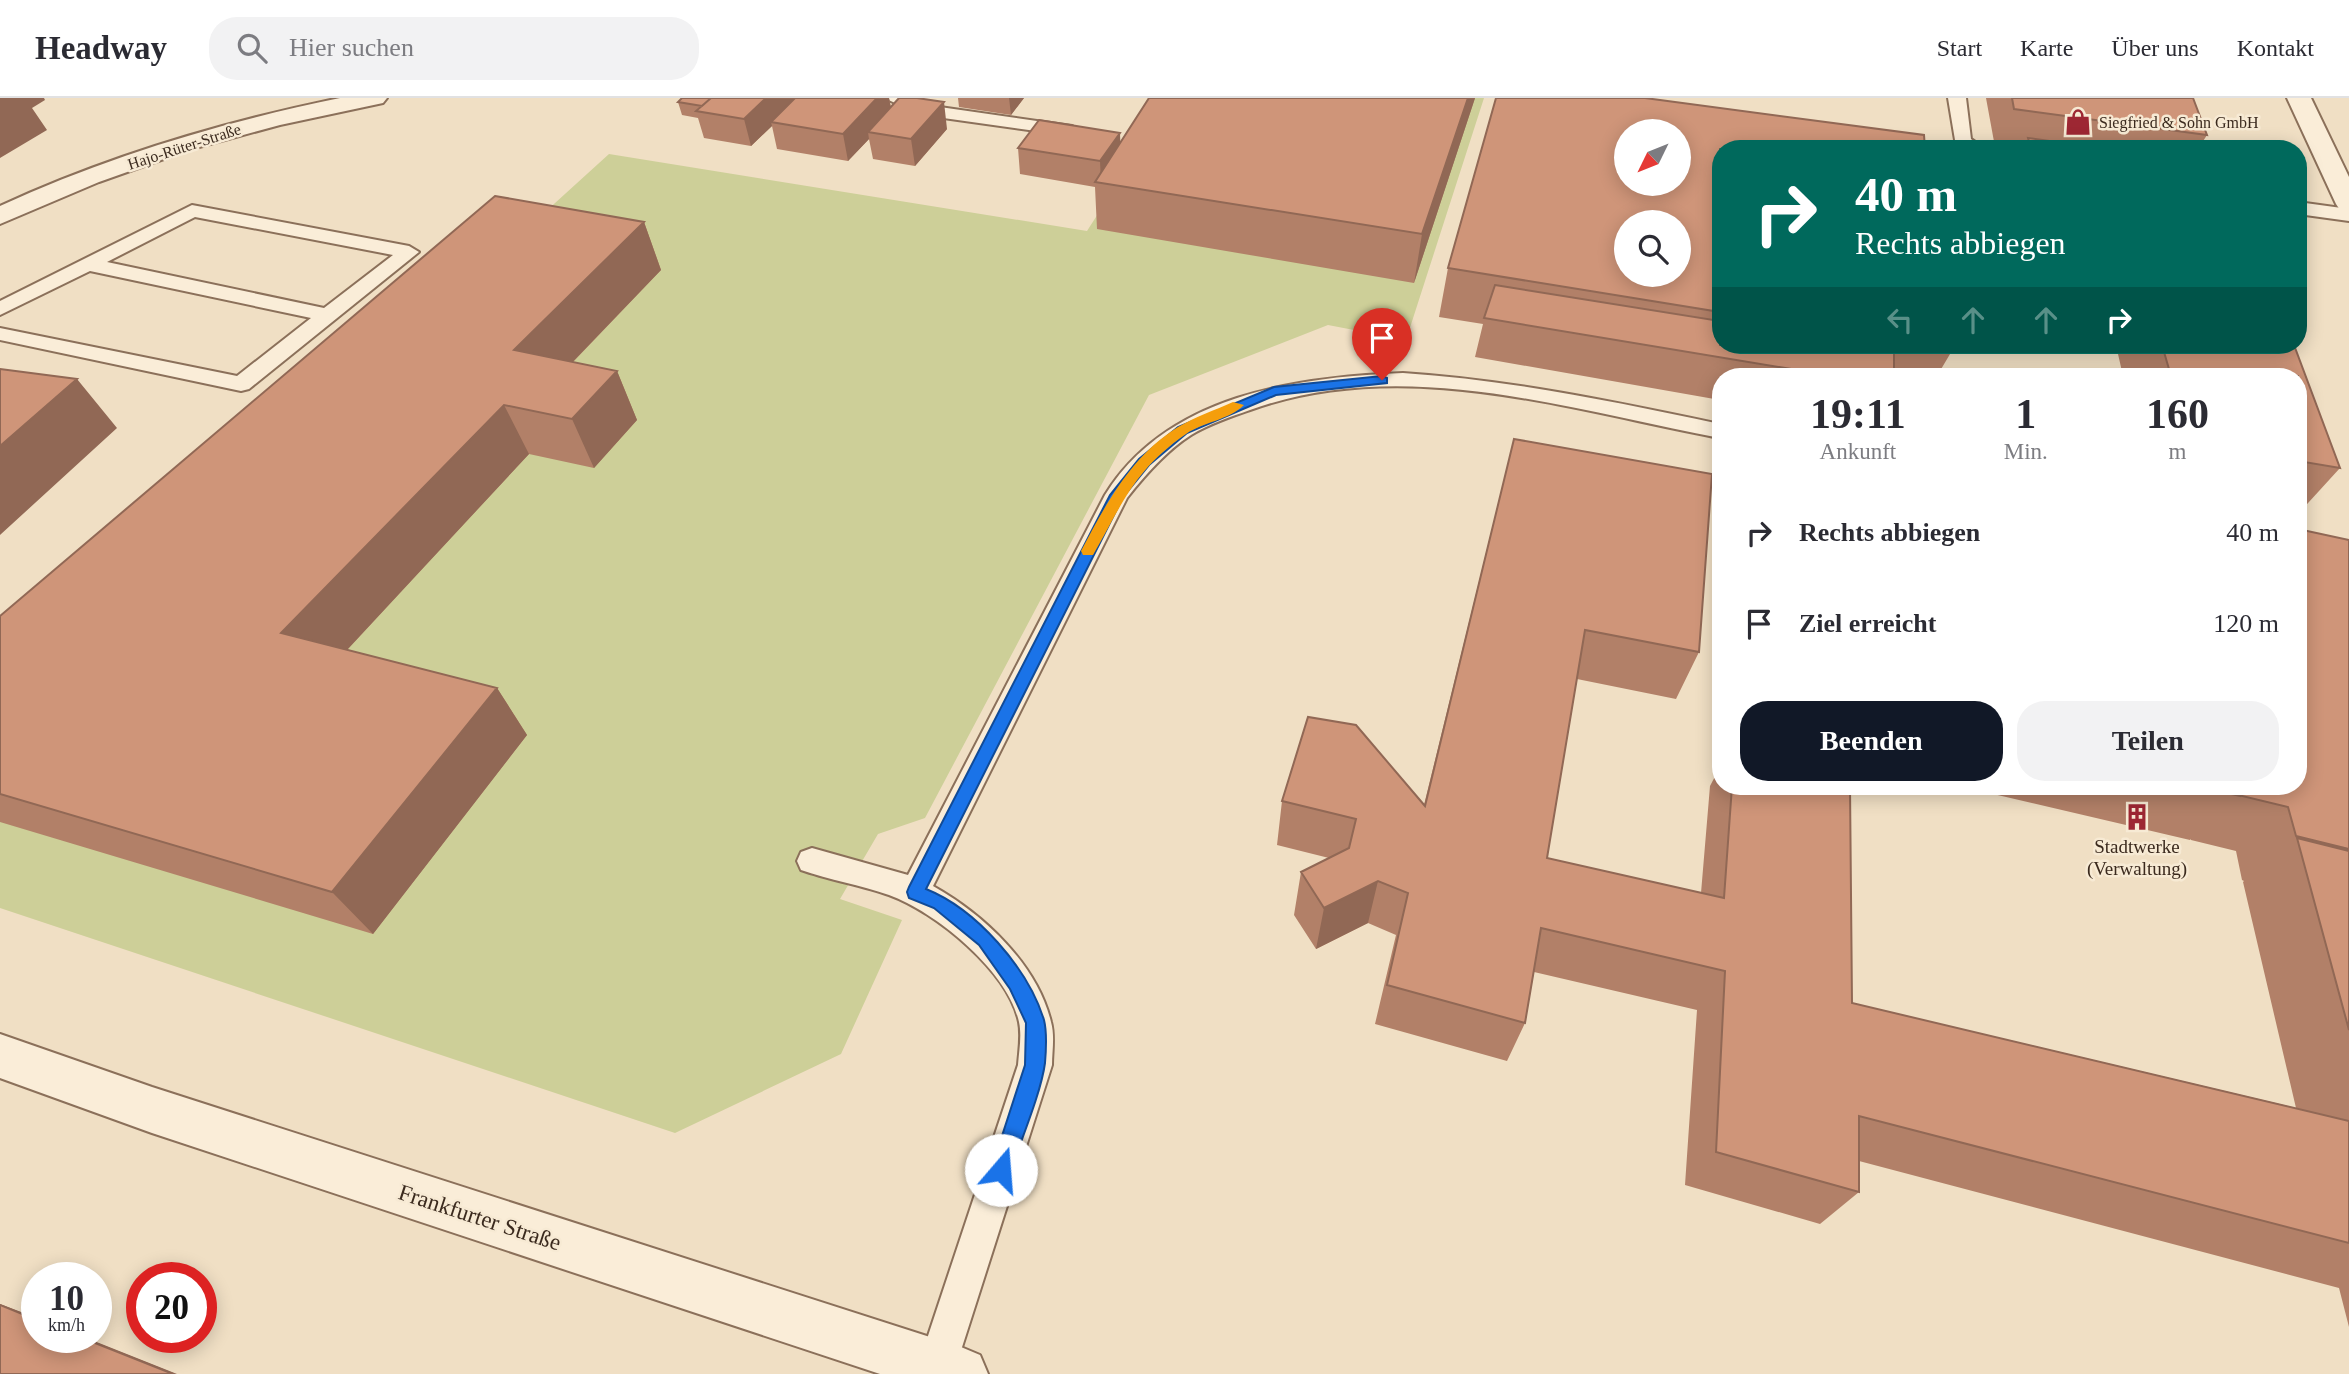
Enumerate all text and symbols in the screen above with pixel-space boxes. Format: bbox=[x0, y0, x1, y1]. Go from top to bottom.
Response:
search box bbox=[209, 17, 699, 80]
icon: search bbox=[233, 29, 271, 67]
text: Headway bbox=[35, 30, 167, 66]
text: Hier suchen bbox=[289, 33, 414, 62]
text: Start bbox=[1937, 35, 1982, 61]
text: Karte bbox=[2020, 35, 2073, 61]
text: Über uns bbox=[2111, 35, 2199, 61]
text: Kontakt bbox=[2237, 35, 2314, 61]
shop icon: Siegfried & Sohn GmbH bbox=[2063, 107, 2093, 137]
place label: Siegfried & Sohn GmbH bbox=[2099, 114, 2259, 132]
north arrow bbox=[1614, 119, 1690, 196]
map controls bbox=[1614, 119, 1691, 287]
street label: Hajo-Rüter-Straße bbox=[125, 120, 243, 174]
text: 40 m bbox=[1855, 167, 1957, 222]
icon: right bbox=[1740, 168, 1831, 259]
button: search bbox=[1614, 210, 1691, 287]
text: Rechts abbiegen bbox=[1855, 225, 2066, 261]
icon: left bbox=[1881, 301, 1919, 339]
icon: ahead bbox=[1954, 301, 1992, 339]
icon: ahead bbox=[2027, 301, 2065, 339]
icon: right bbox=[2100, 301, 2138, 339]
pin bbox=[1352, 308, 1412, 380]
icon: arrive bbox=[1363, 319, 1401, 357]
text: 19:11 bbox=[1810, 391, 1906, 437]
text: 1 bbox=[2015, 391, 2036, 437]
text: 160 bbox=[2146, 391, 2209, 437]
text: Ankunft bbox=[1820, 439, 1896, 464]
text: Min. bbox=[2004, 439, 2048, 464]
text: m bbox=[2168, 439, 2186, 464]
icon: right bbox=[1740, 514, 1778, 552]
text: Rechts abbiegen bbox=[1799, 518, 1980, 547]
text: 40 m bbox=[2226, 518, 2279, 547]
icon: arrive bbox=[1740, 605, 1778, 643]
text: Ziel erreicht bbox=[1799, 609, 1936, 638]
text: 120 m bbox=[2213, 609, 2279, 638]
button: Beenden bbox=[1740, 701, 2003, 781]
button: Teilen bbox=[2017, 701, 2279, 781]
building icon: Stadtwerke (Verwaltung) bbox=[2122, 802, 2152, 832]
place label: Stadtwerke (Verwaltung) bbox=[2087, 836, 2187, 880]
position arrow bbox=[964, 1133, 1038, 1207]
street label: Frankfurter Straße bbox=[395, 1179, 564, 1256]
speed limit sign: 20 bbox=[126, 1262, 217, 1353]
text: 10 bbox=[49, 1279, 84, 1318]
text: km/h bbox=[48, 1315, 85, 1335]

